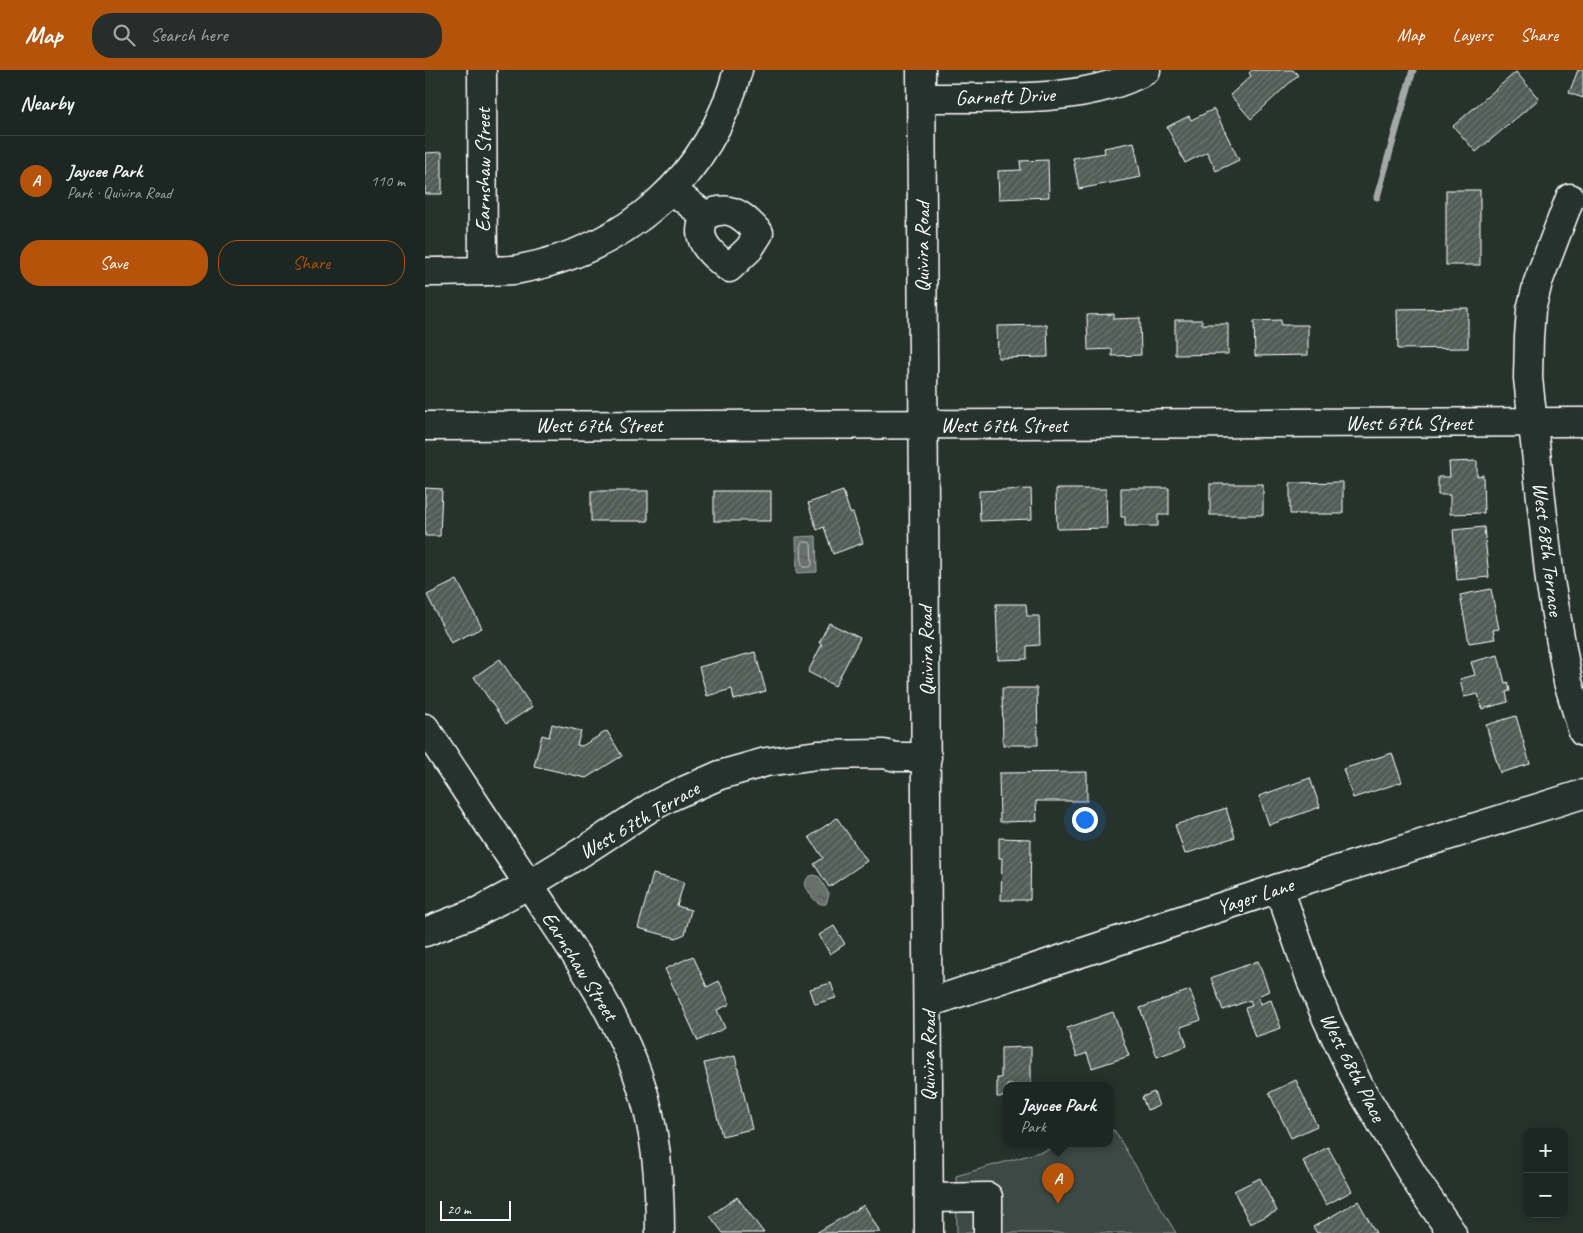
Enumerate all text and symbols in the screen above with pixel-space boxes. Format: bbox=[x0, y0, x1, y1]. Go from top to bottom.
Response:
search box bbox=[92, 13, 442, 58]
text: Map bbox=[25, 20, 62, 50]
icon: search bbox=[110, 21, 138, 49]
text: Search here bbox=[150, 23, 228, 47]
text: Map bbox=[1397, 24, 1425, 46]
text: Layers bbox=[1453, 24, 1492, 46]
text: Share bbox=[1520, 24, 1558, 46]
street label: Garnett Drive bbox=[955, 81, 1057, 111]
text: Nearby bbox=[20, 90, 73, 116]
street label: Earnshaw Street bbox=[470, 106, 496, 232]
text: Jaycee Park bbox=[67, 159, 142, 183]
text: A bbox=[32, 171, 40, 191]
text: 110 m bbox=[371, 171, 405, 191]
text: Park · Quivira Road bbox=[67, 183, 172, 203]
street label: Quivira Road bbox=[909, 199, 935, 292]
button: Save bbox=[20, 240, 208, 286]
button: Share bbox=[218, 240, 405, 286]
street label: West 67th Street bbox=[1345, 410, 1475, 436]
street label: West 67th Street bbox=[535, 412, 665, 438]
street label: West 67th Street bbox=[940, 412, 1070, 438]
street label: West 68th Terrace bbox=[1527, 481, 1569, 618]
street label: Quivira Road bbox=[912, 603, 940, 696]
street label: West 67th Terrace bbox=[574, 775, 705, 865]
your location bbox=[1072, 807, 1098, 833]
street label: Yager Lane bbox=[1213, 871, 1299, 921]
street label: Earnshaw Street bbox=[536, 907, 625, 1027]
street label: Quivira Road bbox=[915, 1008, 941, 1101]
street label: West 68th Place bbox=[1315, 1008, 1392, 1127]
popup bbox=[1003, 1082, 1113, 1147]
text: Jaycee Park bbox=[1020, 1093, 1096, 1117]
text: Park bbox=[1020, 1117, 1046, 1137]
map controls bbox=[1523, 1128, 1568, 1218]
button: + bbox=[1523, 1128, 1568, 1173]
pin: A bbox=[1042, 1163, 1074, 1204]
button: − bbox=[1523, 1173, 1568, 1218]
scale bar bbox=[440, 1198, 511, 1221]
text: 20 m bbox=[447, 1201, 471, 1218]

